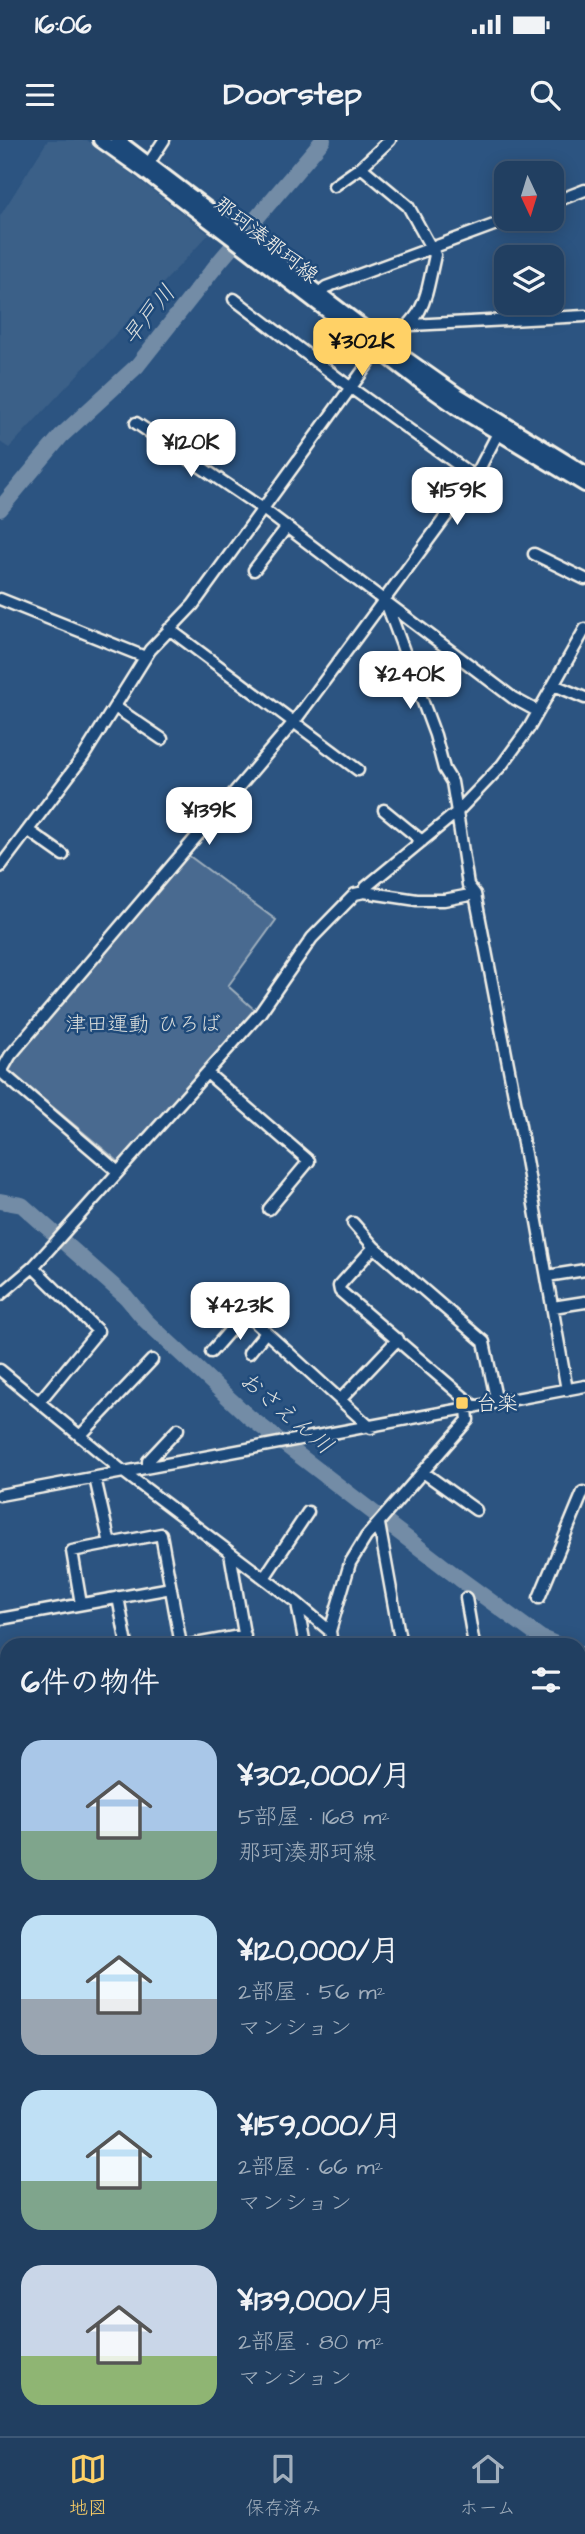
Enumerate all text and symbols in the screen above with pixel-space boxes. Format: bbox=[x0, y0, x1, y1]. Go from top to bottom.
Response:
text: 16:06 bbox=[35, 7, 92, 43]
text: Doorstep bbox=[223, 72, 362, 117]
icon: menu bbox=[21, 76, 59, 114]
icon: search bbox=[526, 76, 564, 114]
north arrow bbox=[494, 161, 564, 231]
map controls bbox=[494, 161, 564, 315]
street label: 那珂湊那珂線 bbox=[207, 190, 325, 290]
button: layers bbox=[494, 245, 564, 315]
water label: 早戸川 bbox=[115, 278, 183, 352]
pin: ¥302K bbox=[313, 318, 411, 378]
text: ¥302K bbox=[329, 325, 395, 357]
pin: ¥120K bbox=[142, 420, 240, 479]
text: ¥120K bbox=[163, 426, 219, 458]
pin: ¥159K bbox=[408, 468, 506, 527]
text: ¥159K bbox=[428, 474, 486, 506]
pin: ¥240K bbox=[361, 652, 459, 711]
text: ¥240K bbox=[375, 658, 445, 690]
pin: ¥139K bbox=[160, 788, 258, 847]
text: ¥139K bbox=[182, 794, 236, 826]
park label: 津田運動 ひろば bbox=[65, 1010, 221, 1039]
pin: ¥423K bbox=[191, 1282, 289, 1342]
text: ¥423K bbox=[207, 1289, 273, 1321]
water label: おさえん川 bbox=[232, 1364, 340, 1462]
place label: 台楽 bbox=[476, 1389, 518, 1418]
marker: 台楽 bbox=[454, 1395, 470, 1411]
icon: filters bbox=[527, 1661, 565, 1699]
text: 6件の物件 bbox=[21, 1662, 160, 1704]
text: ¥302,000/月 bbox=[238, 1755, 411, 1797]
icon: home bbox=[77, 1768, 161, 1852]
text: 5部屋 · 168 m² bbox=[238, 1801, 390, 1833]
text: 那珂湊那珂線 bbox=[238, 1837, 376, 1869]
text: ¥120,000/月 bbox=[238, 1930, 400, 1972]
icon: home bbox=[77, 1943, 161, 2027]
text: 2部屋 · 56 m² bbox=[238, 1976, 385, 2008]
text: マンション bbox=[238, 2012, 352, 2044]
text: ¥159,000/月 bbox=[238, 2105, 402, 2147]
icon: home bbox=[77, 2118, 161, 2202]
text: 2部屋 · 66 m² bbox=[238, 2151, 383, 2183]
text: マンション bbox=[238, 2187, 352, 2219]
text: ¥139,000/月 bbox=[238, 2280, 396, 2322]
icon: home bbox=[77, 2293, 161, 2377]
text: 2部屋 · 80 m² bbox=[238, 2326, 384, 2358]
text: マンション bbox=[238, 2362, 352, 2394]
tab: 地図 bbox=[69, 2450, 107, 2522]
tab: 保存済み bbox=[245, 2450, 321, 2522]
tab: ホーム bbox=[460, 2450, 516, 2522]

